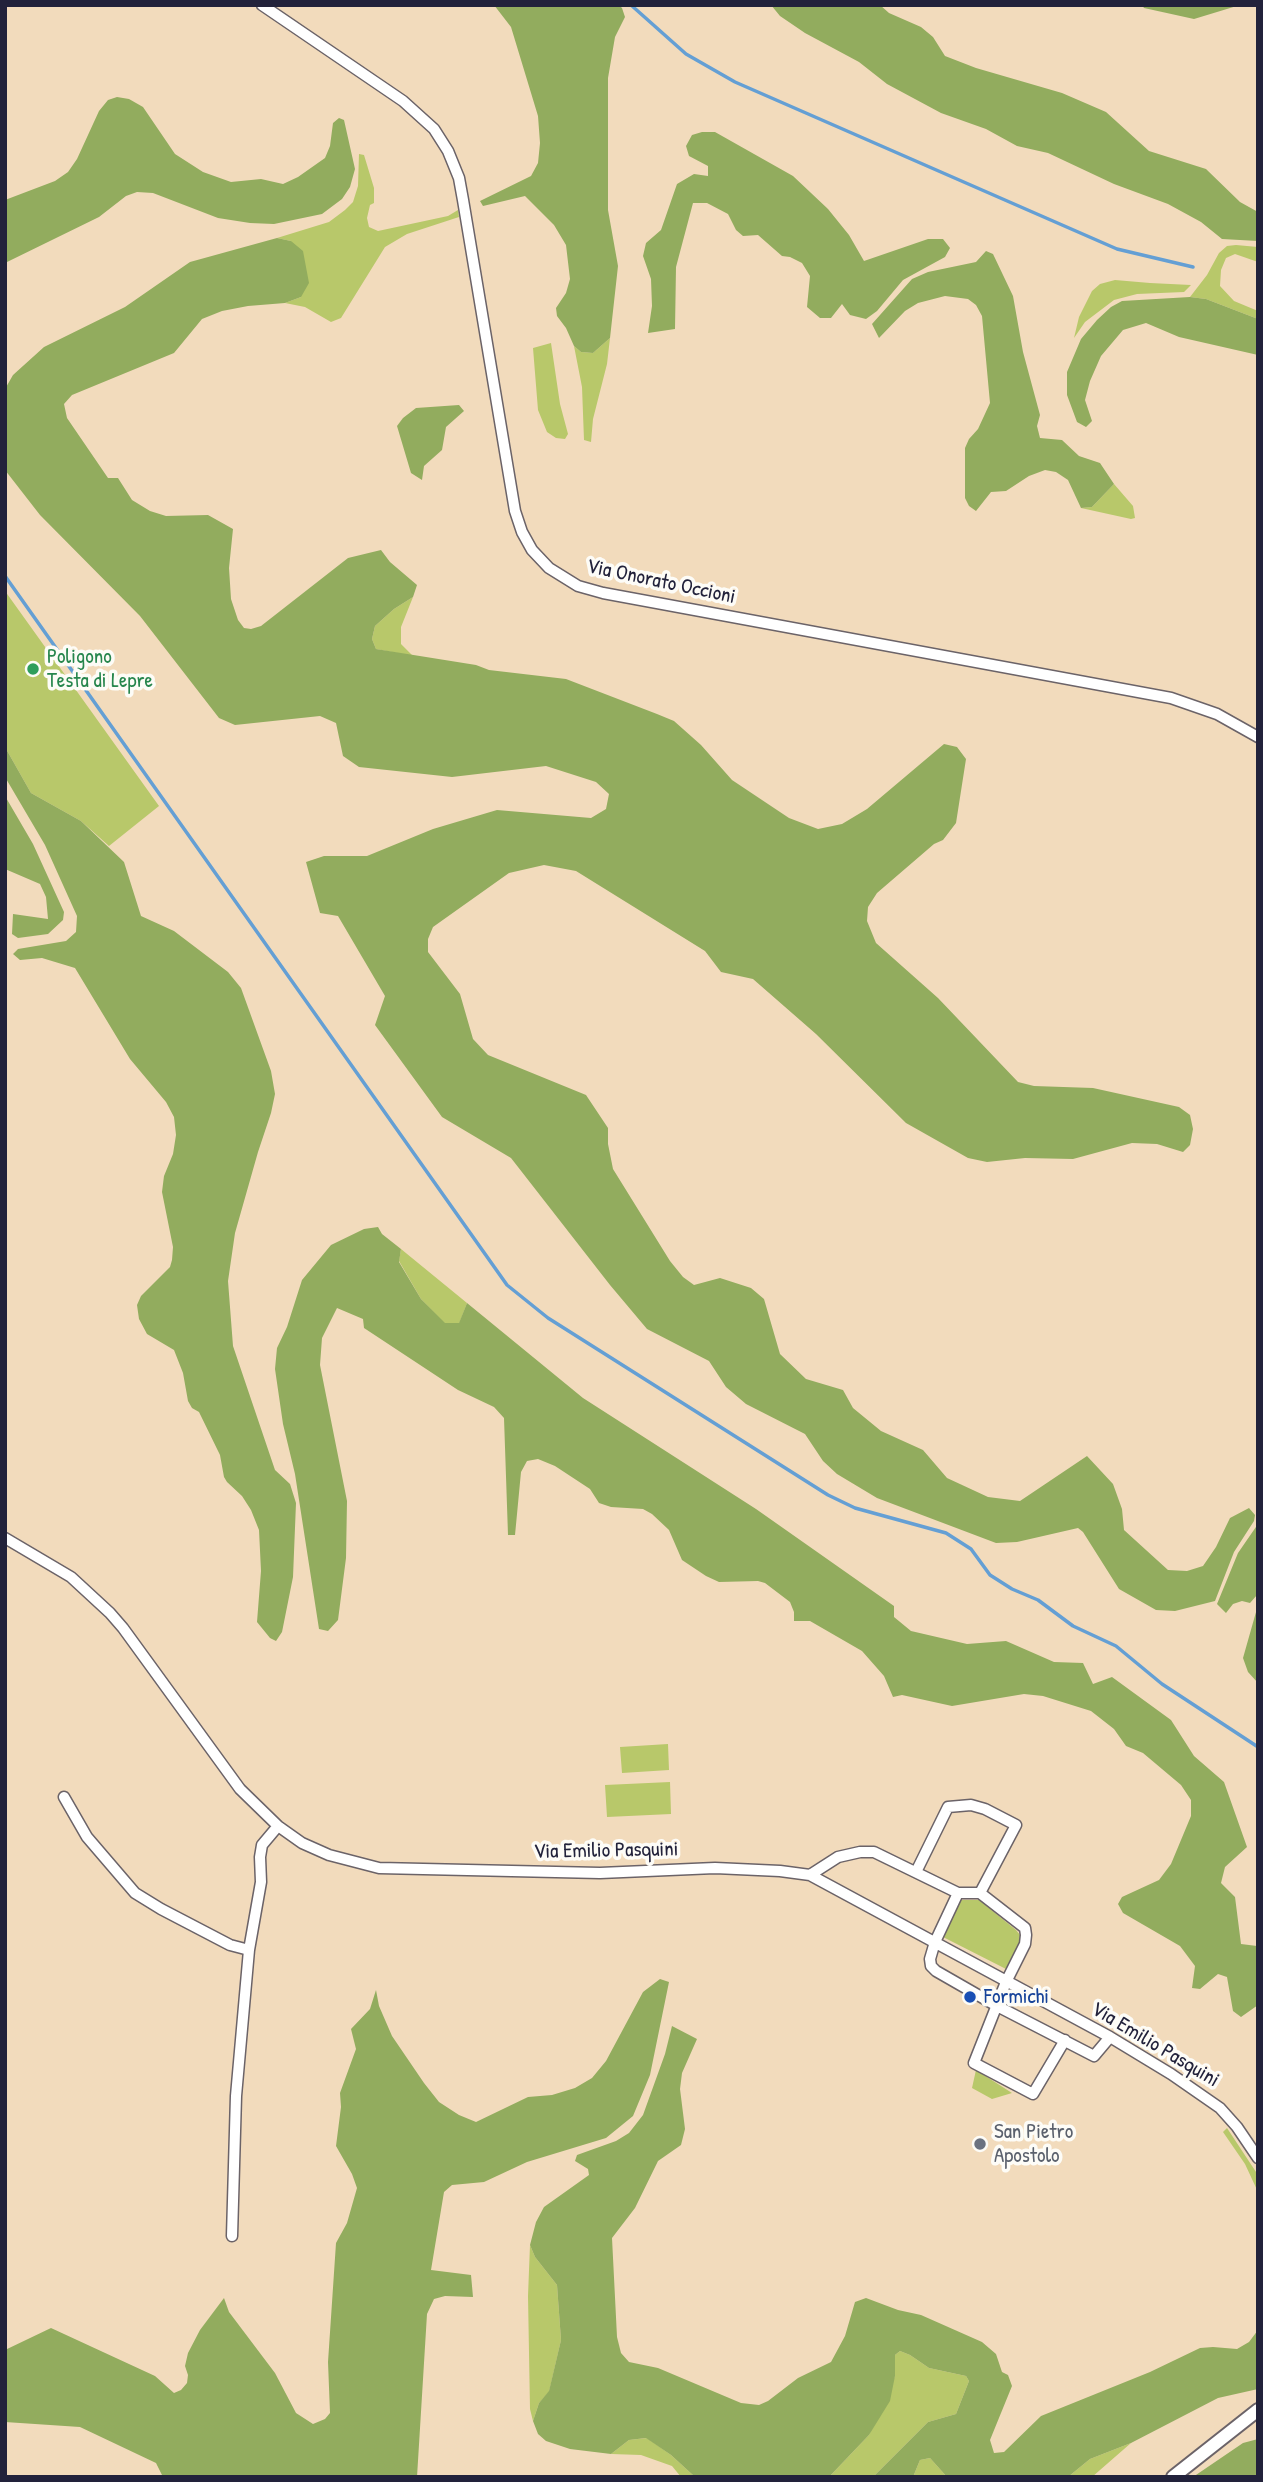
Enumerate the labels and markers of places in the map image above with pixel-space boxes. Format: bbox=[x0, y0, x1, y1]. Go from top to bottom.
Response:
place label: Poligono Testa di Lepre bbox=[47, 644, 153, 694]
marker: Poligono Testa di Lepre bbox=[25, 661, 41, 677]
place label: Formichi bbox=[984, 1984, 1049, 2010]
marker: Formichi bbox=[962, 1989, 978, 2005]
place label: San Pietro Apostolo bbox=[994, 2119, 1073, 2169]
marker: San Pietro Apostolo bbox=[972, 2136, 988, 2152]

